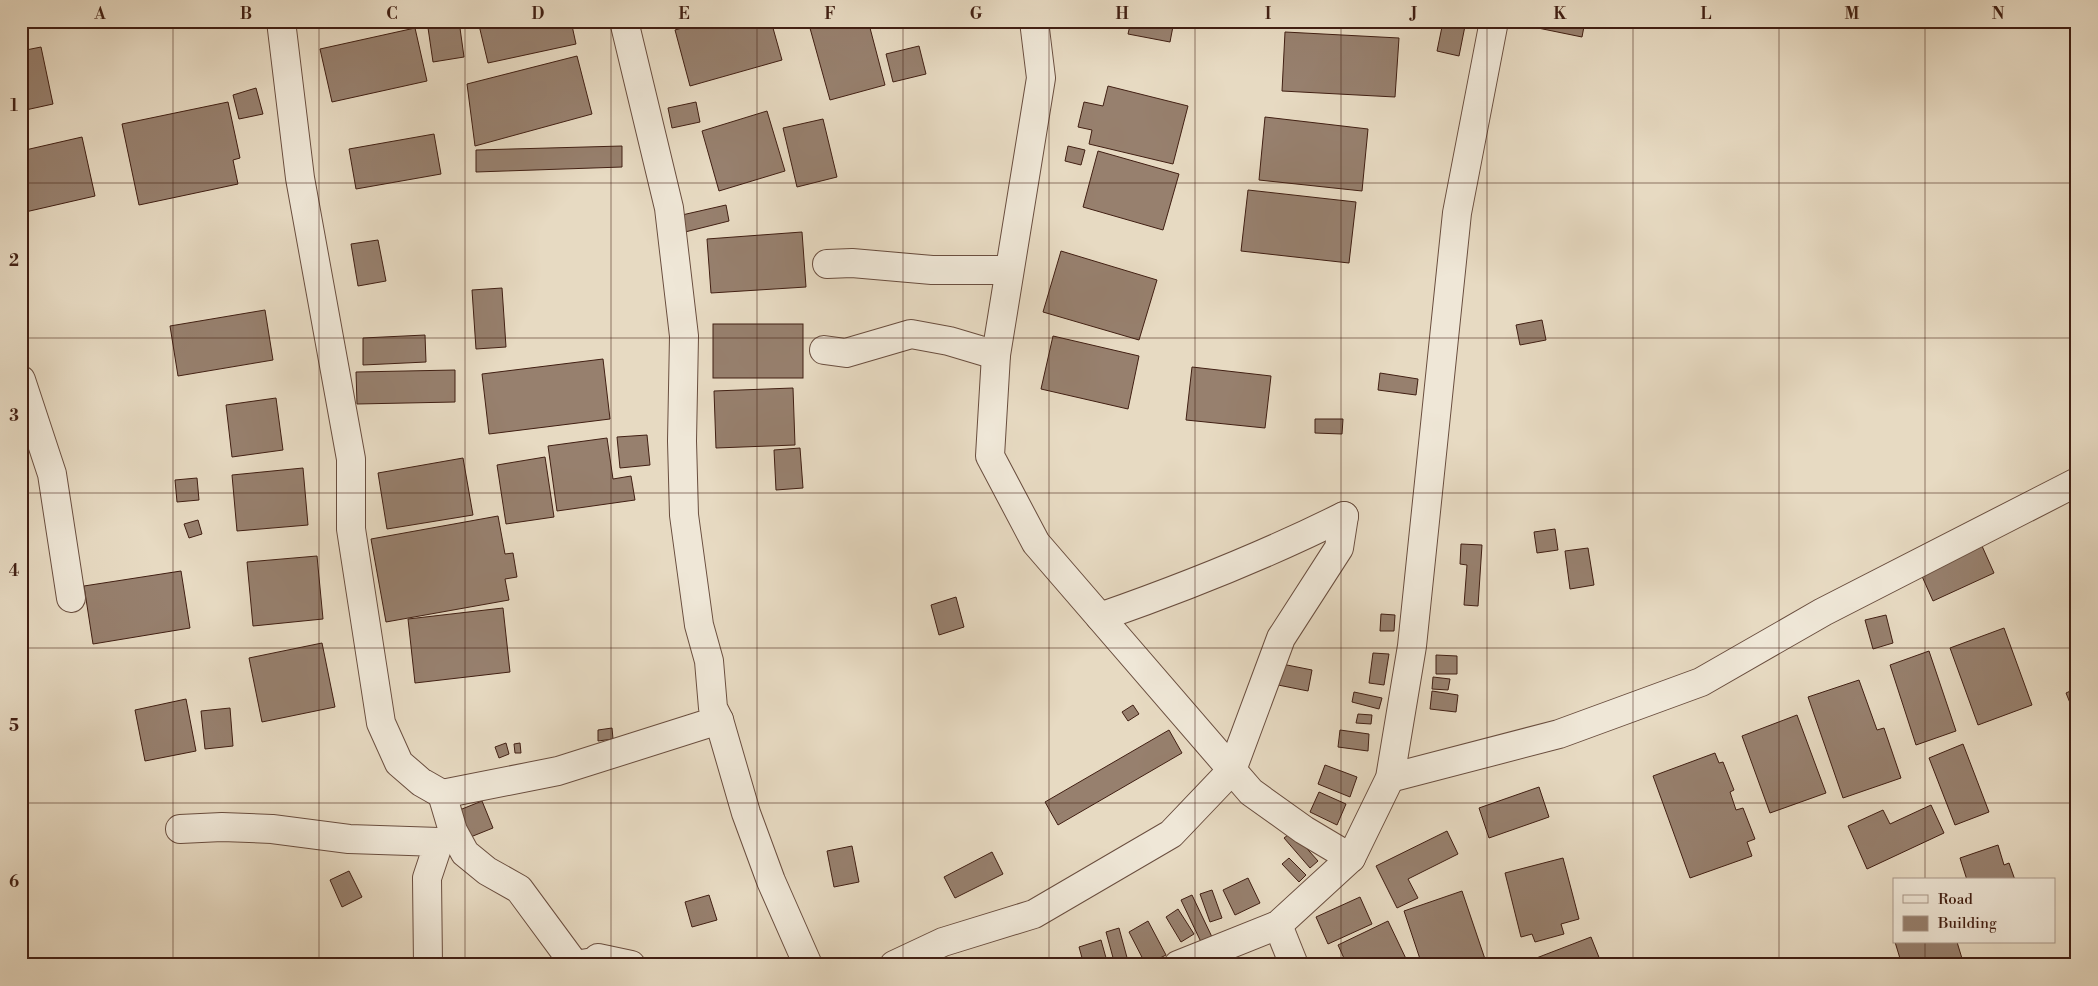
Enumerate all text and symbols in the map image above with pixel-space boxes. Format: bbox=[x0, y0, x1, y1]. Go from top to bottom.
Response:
text: A bbox=[93, 4, 106, 24]
text: B bbox=[240, 4, 252, 24]
text: C bbox=[386, 4, 398, 24]
text: D bbox=[532, 4, 545, 24]
text: E bbox=[678, 4, 690, 24]
text: F bbox=[824, 4, 836, 24]
text: G bbox=[970, 4, 983, 24]
text: H bbox=[1115, 4, 1129, 24]
text: I bbox=[1265, 4, 1271, 24]
text: J bbox=[1409, 4, 1417, 24]
text: K bbox=[1554, 4, 1568, 24]
text: L bbox=[1701, 4, 1712, 24]
text: M bbox=[1845, 4, 1860, 24]
text: N bbox=[1992, 4, 2005, 24]
text: 1 bbox=[10, 96, 18, 116]
text: 2 bbox=[9, 251, 19, 271]
text: 3 bbox=[9, 406, 19, 426]
text: 4 bbox=[9, 561, 20, 581]
text: 5 bbox=[9, 716, 19, 736]
text: 6 bbox=[9, 872, 19, 892]
legend bbox=[1893, 878, 2056, 944]
text: Road bbox=[1938, 890, 1973, 909]
text: Building bbox=[1937, 914, 1997, 933]

